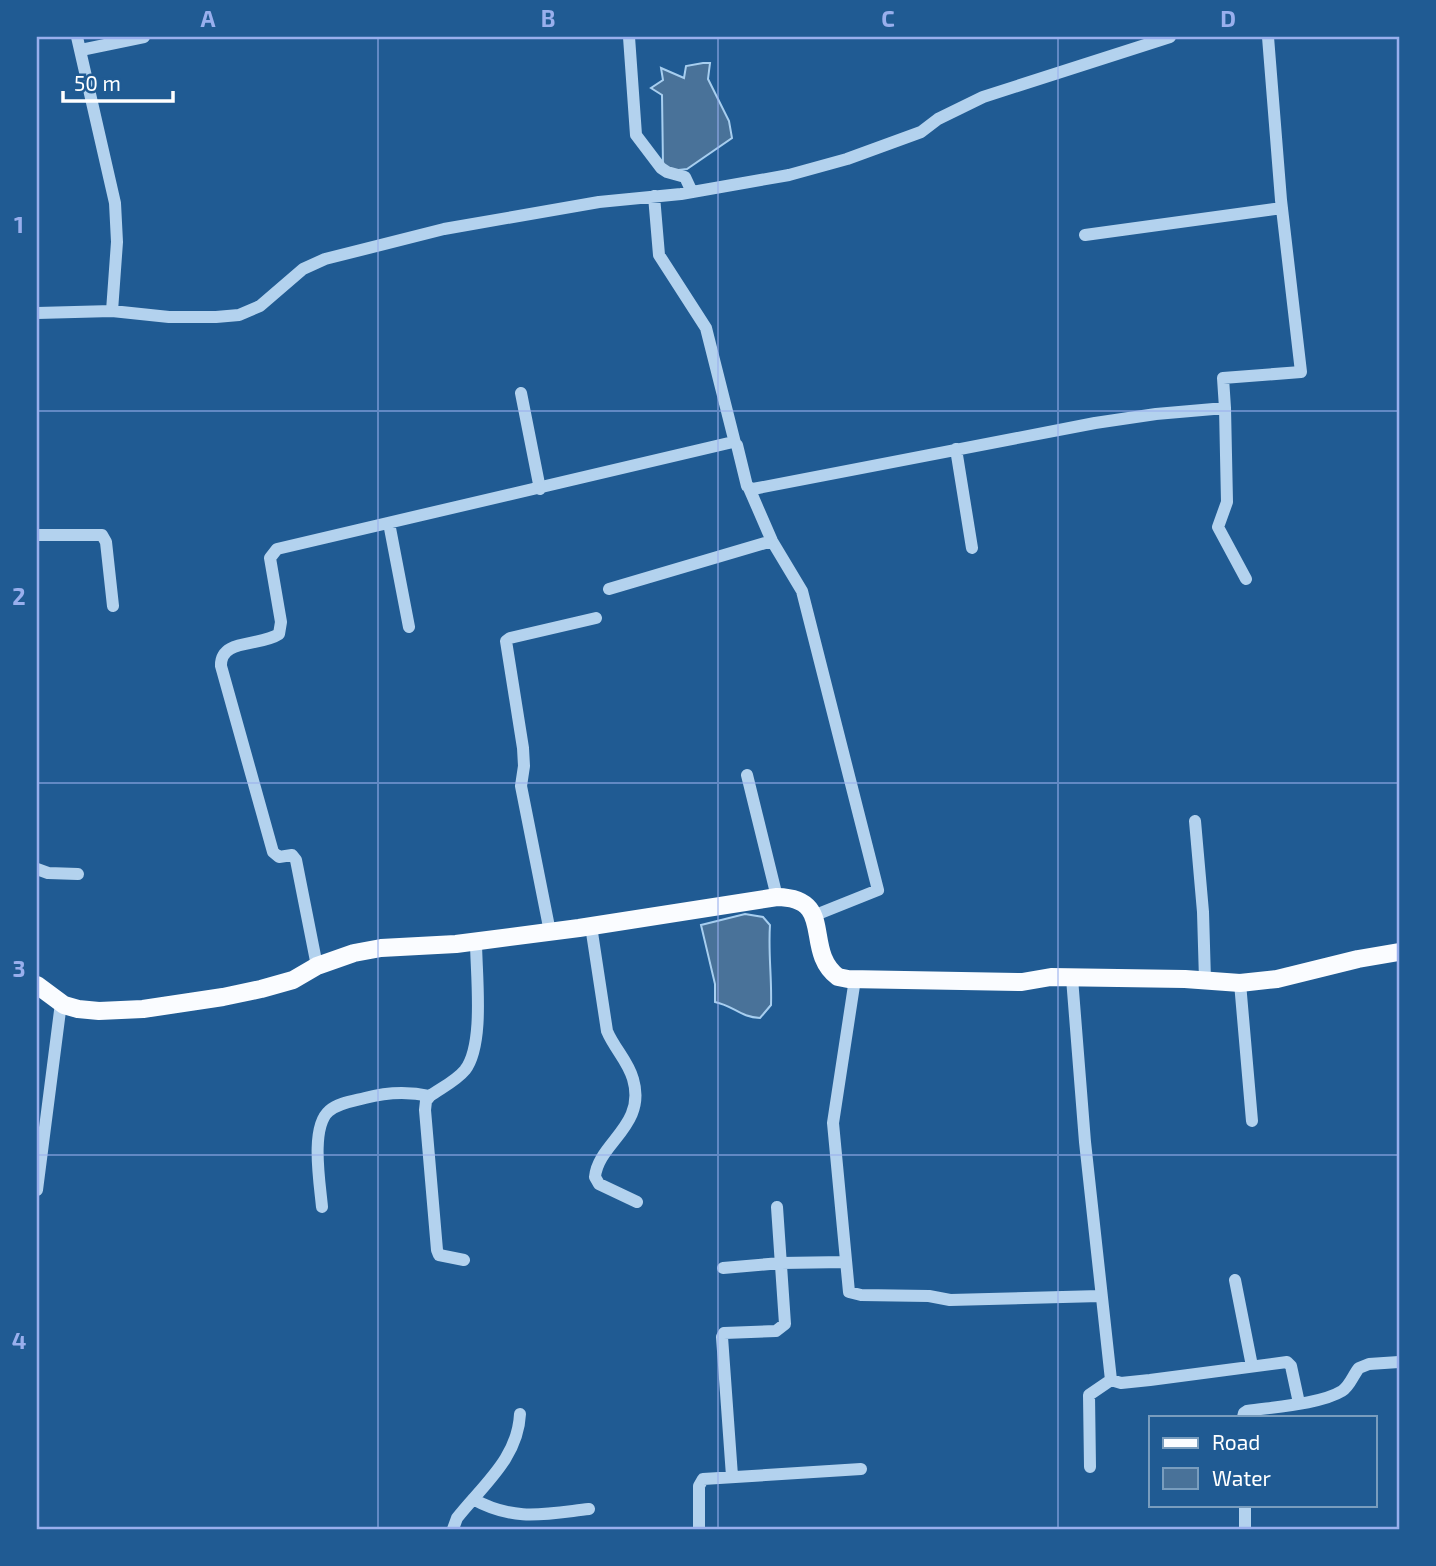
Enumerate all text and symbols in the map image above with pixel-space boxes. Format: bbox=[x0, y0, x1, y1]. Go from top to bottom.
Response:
text: A bbox=[200, 4, 216, 32]
text: B bbox=[541, 4, 555, 32]
text: C bbox=[881, 4, 895, 32]
text: D bbox=[1220, 4, 1236, 32]
scale bar bbox=[63, 60, 173, 104]
text: 50 m bbox=[74, 70, 121, 95]
text: 1 bbox=[14, 210, 24, 238]
text: 2 bbox=[12, 582, 26, 610]
text: 3 bbox=[12, 954, 26, 982]
text: 4 bbox=[12, 1326, 26, 1354]
legend bbox=[1149, 1416, 1376, 1506]
text: Road bbox=[1212, 1429, 1260, 1454]
text: Water bbox=[1212, 1465, 1271, 1490]

